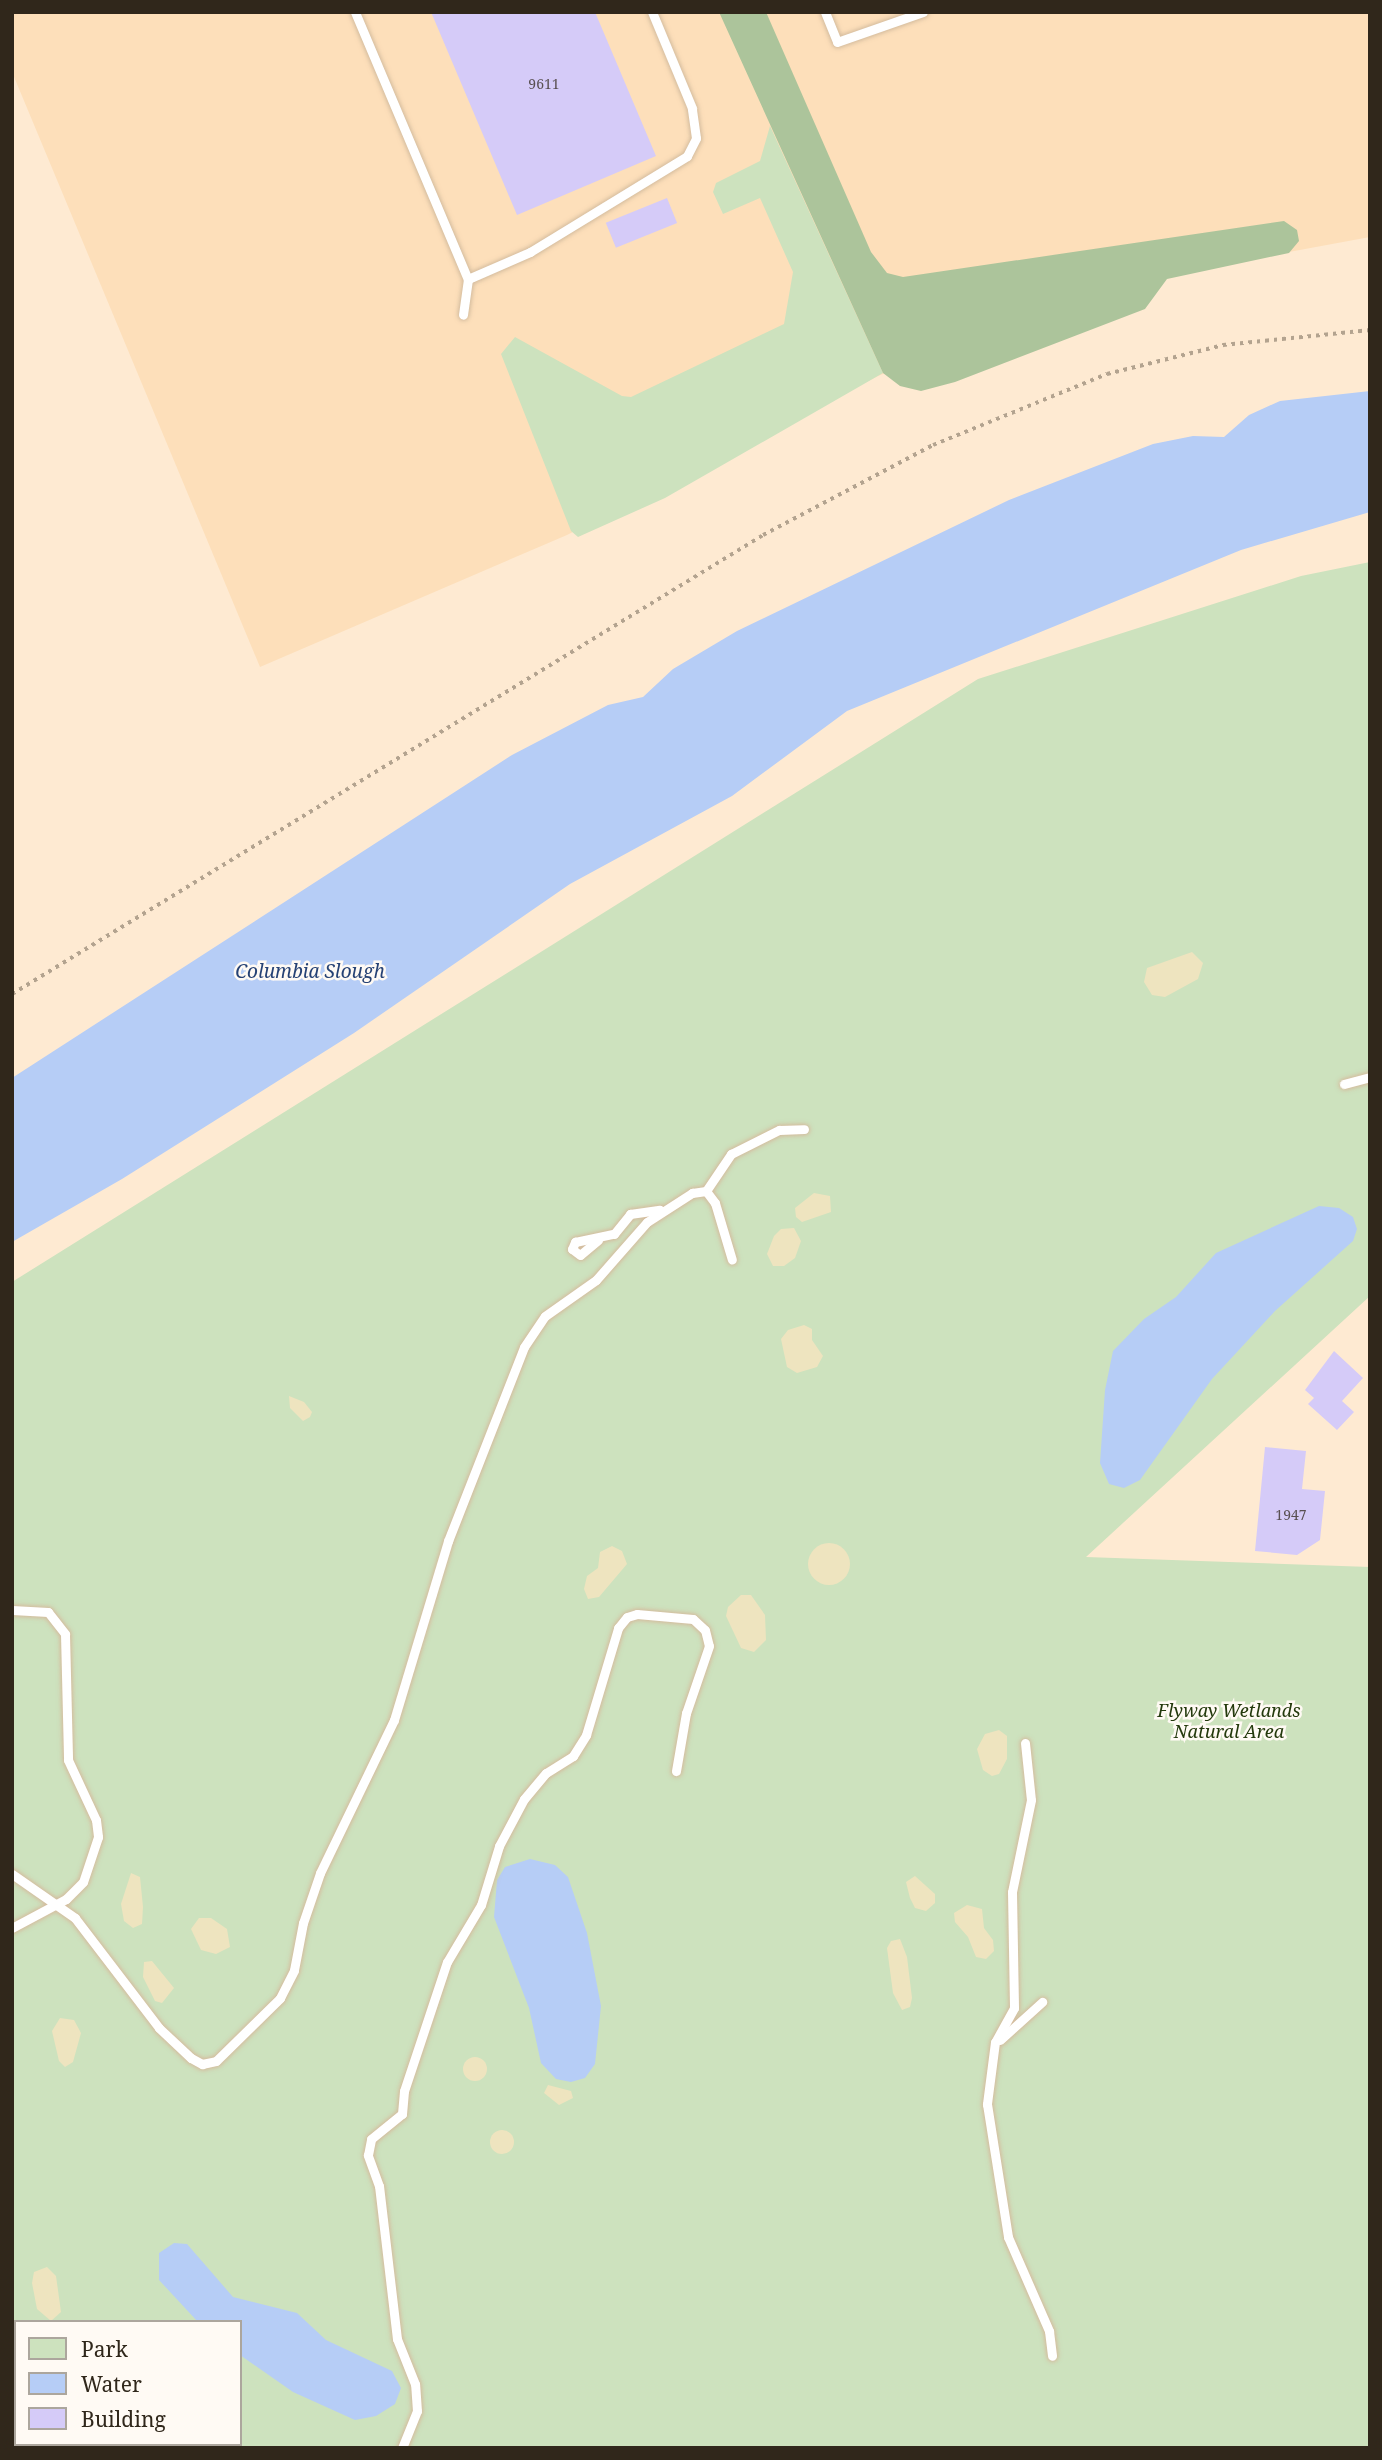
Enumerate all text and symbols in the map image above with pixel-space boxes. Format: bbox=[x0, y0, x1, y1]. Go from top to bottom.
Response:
house number: 9611 bbox=[528, 76, 560, 92]
water label: Columbia Slough bbox=[235, 961, 385, 983]
house number: 1947 bbox=[1275, 1507, 1307, 1523]
park label: Flyway Wetlands Natural Area bbox=[1157, 1700, 1301, 1742]
legend bbox=[14, 2320, 242, 2446]
text: Park bbox=[81, 2335, 128, 2363]
text: Water bbox=[81, 2370, 142, 2398]
text: Building bbox=[81, 2405, 166, 2433]

